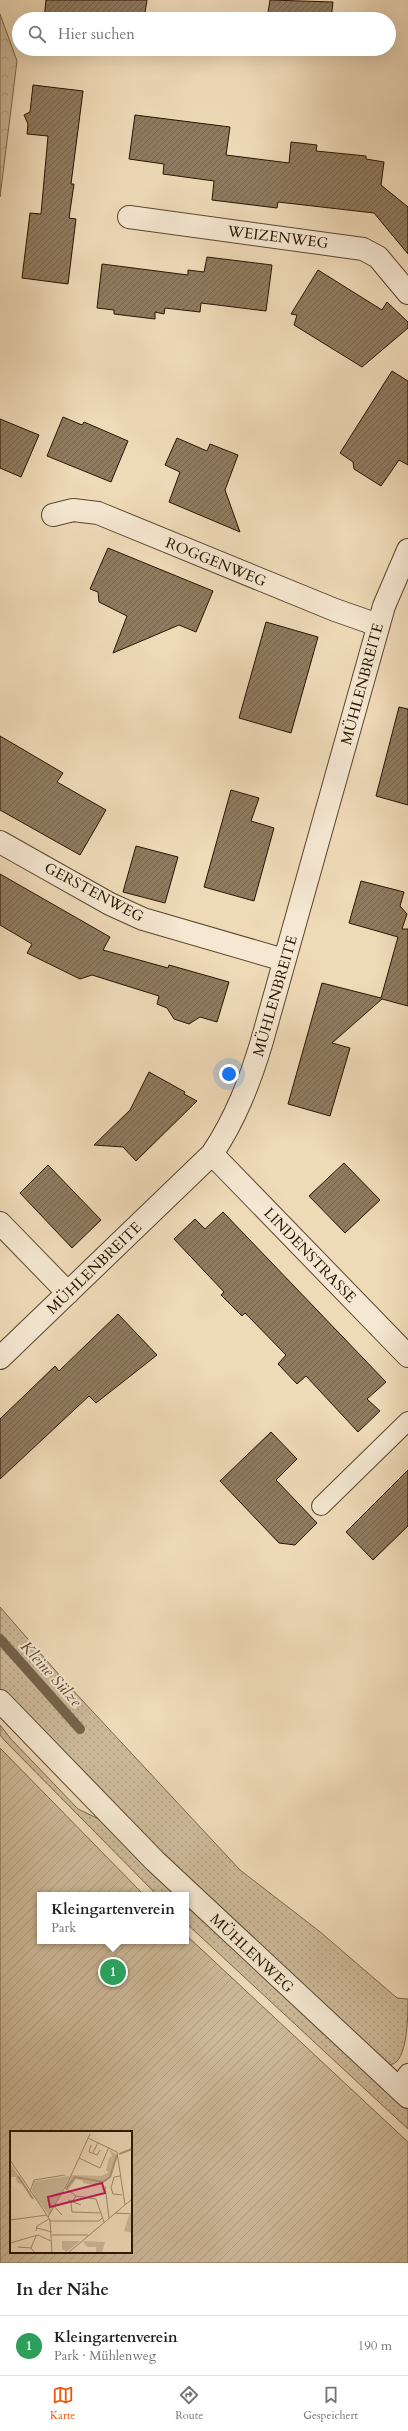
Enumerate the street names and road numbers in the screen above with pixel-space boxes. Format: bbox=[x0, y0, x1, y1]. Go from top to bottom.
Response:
street label: WEIZENWEG bbox=[225, 221, 330, 253]
street label: ROGGENWEG bbox=[163, 533, 269, 591]
street label: MÜHLENBREITE bbox=[336, 621, 388, 747]
street label: GERSTENWEG bbox=[41, 857, 147, 927]
street label: MÜHLENBREITE bbox=[248, 933, 302, 1059]
street label: LINDENSTRASSE bbox=[259, 1203, 361, 1307]
street label: MÜHLENBREITE bbox=[42, 1217, 146, 1319]
street label: MÜHLENWEG bbox=[206, 1909, 298, 1997]

